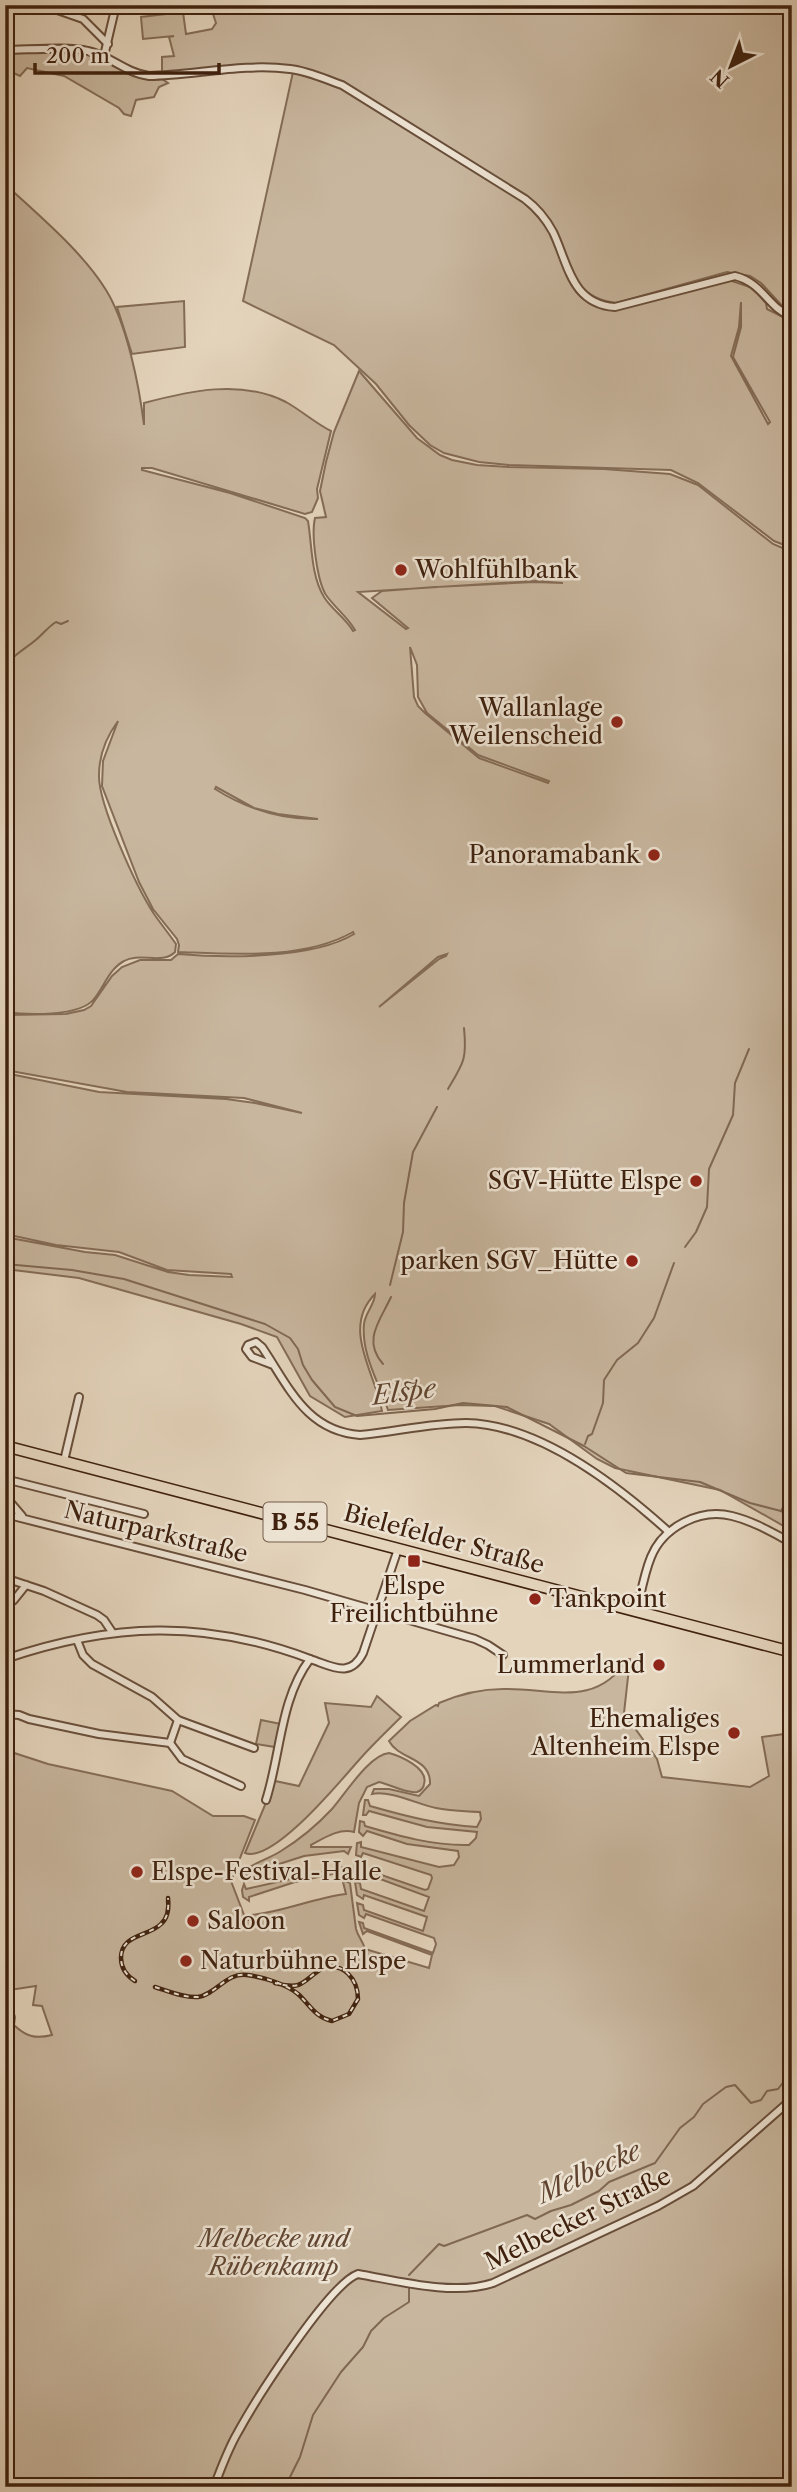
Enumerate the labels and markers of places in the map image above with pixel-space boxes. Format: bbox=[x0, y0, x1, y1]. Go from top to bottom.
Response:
place label: Wohlfühlbank bbox=[414, 555, 578, 584]
marker: Wohlfühlbank bbox=[393, 562, 409, 578]
place label: Wallanlage Weilenscheid bbox=[448, 693, 603, 750]
marker: Wallanlage Weilenscheid bbox=[609, 714, 625, 730]
place label: Panoramabank bbox=[468, 840, 641, 869]
marker: Panoramabank bbox=[646, 847, 662, 863]
place label: SGV-Hütte Elspe bbox=[488, 1166, 682, 1195]
marker: SGV-Hütte Elspe bbox=[688, 1173, 704, 1189]
place label: parken SGV_Hütte bbox=[400, 1246, 618, 1275]
marker: parken SGV_Hütte bbox=[624, 1253, 640, 1269]
marker: Elspe Freilichtbühne bbox=[406, 1553, 422, 1569]
place label: Elspe Freilichtbühne bbox=[330, 1571, 499, 1628]
place label: Tankpoint bbox=[549, 1584, 667, 1613]
marker: Tankpoint bbox=[527, 1591, 543, 1607]
place label: Lummerland bbox=[497, 1650, 645, 1679]
marker: Lummerland bbox=[651, 1657, 667, 1673]
place label: Ehemaliges Altenheim Elspe bbox=[530, 1704, 720, 1761]
marker: Ehemaliges Altenheim Elspe bbox=[726, 1725, 742, 1741]
place label: Elspe-Festival-Halle bbox=[151, 1857, 382, 1886]
marker: Elspe-Festival-Halle bbox=[129, 1864, 145, 1880]
place label: Saloon bbox=[207, 1906, 286, 1935]
marker: Saloon bbox=[185, 1913, 201, 1929]
place label: Naturbühne Elspe bbox=[200, 1946, 406, 1975]
marker: Naturbühne Elspe bbox=[178, 1953, 194, 1969]

